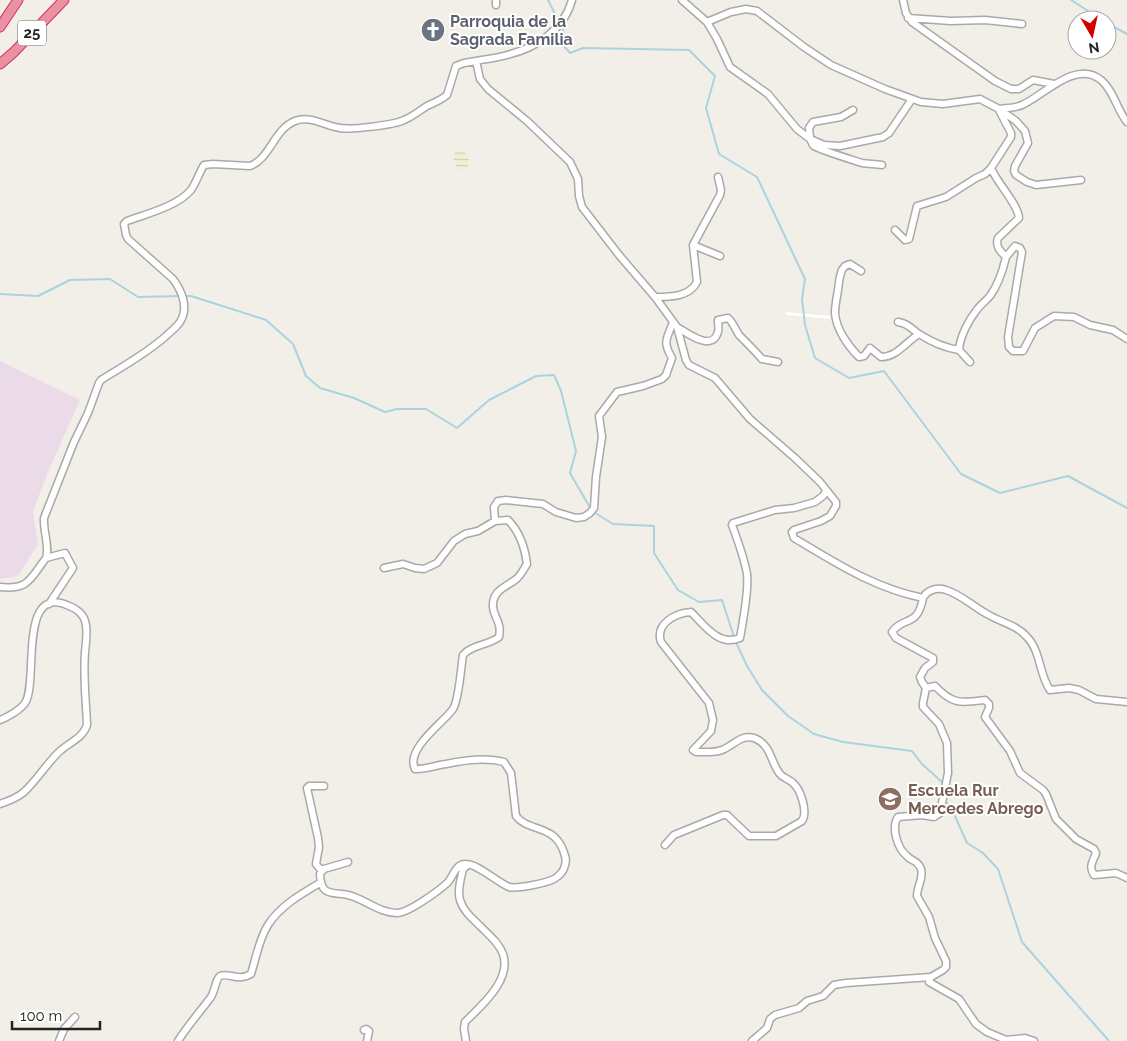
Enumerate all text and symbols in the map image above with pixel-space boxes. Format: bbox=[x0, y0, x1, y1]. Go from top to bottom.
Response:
north arrow bbox=[1067, 10, 1117, 60]
place label: Parroquia de la Sagrada Familia bbox=[450, 12, 573, 49]
church icon: Parroquia de la Sagrada Familia bbox=[420, 17, 446, 43]
road number: 25 bbox=[18, 20, 46, 46]
text: N bbox=[1088, 39, 1101, 57]
place label: Escuela Rur Mercedes Abrego bbox=[908, 781, 1044, 818]
school or university icon: Escuela Rur Mercedes Abrego bbox=[877, 786, 903, 812]
scale bar bbox=[12, 998, 100, 1030]
text: 100 m bbox=[20, 1007, 62, 1025]

